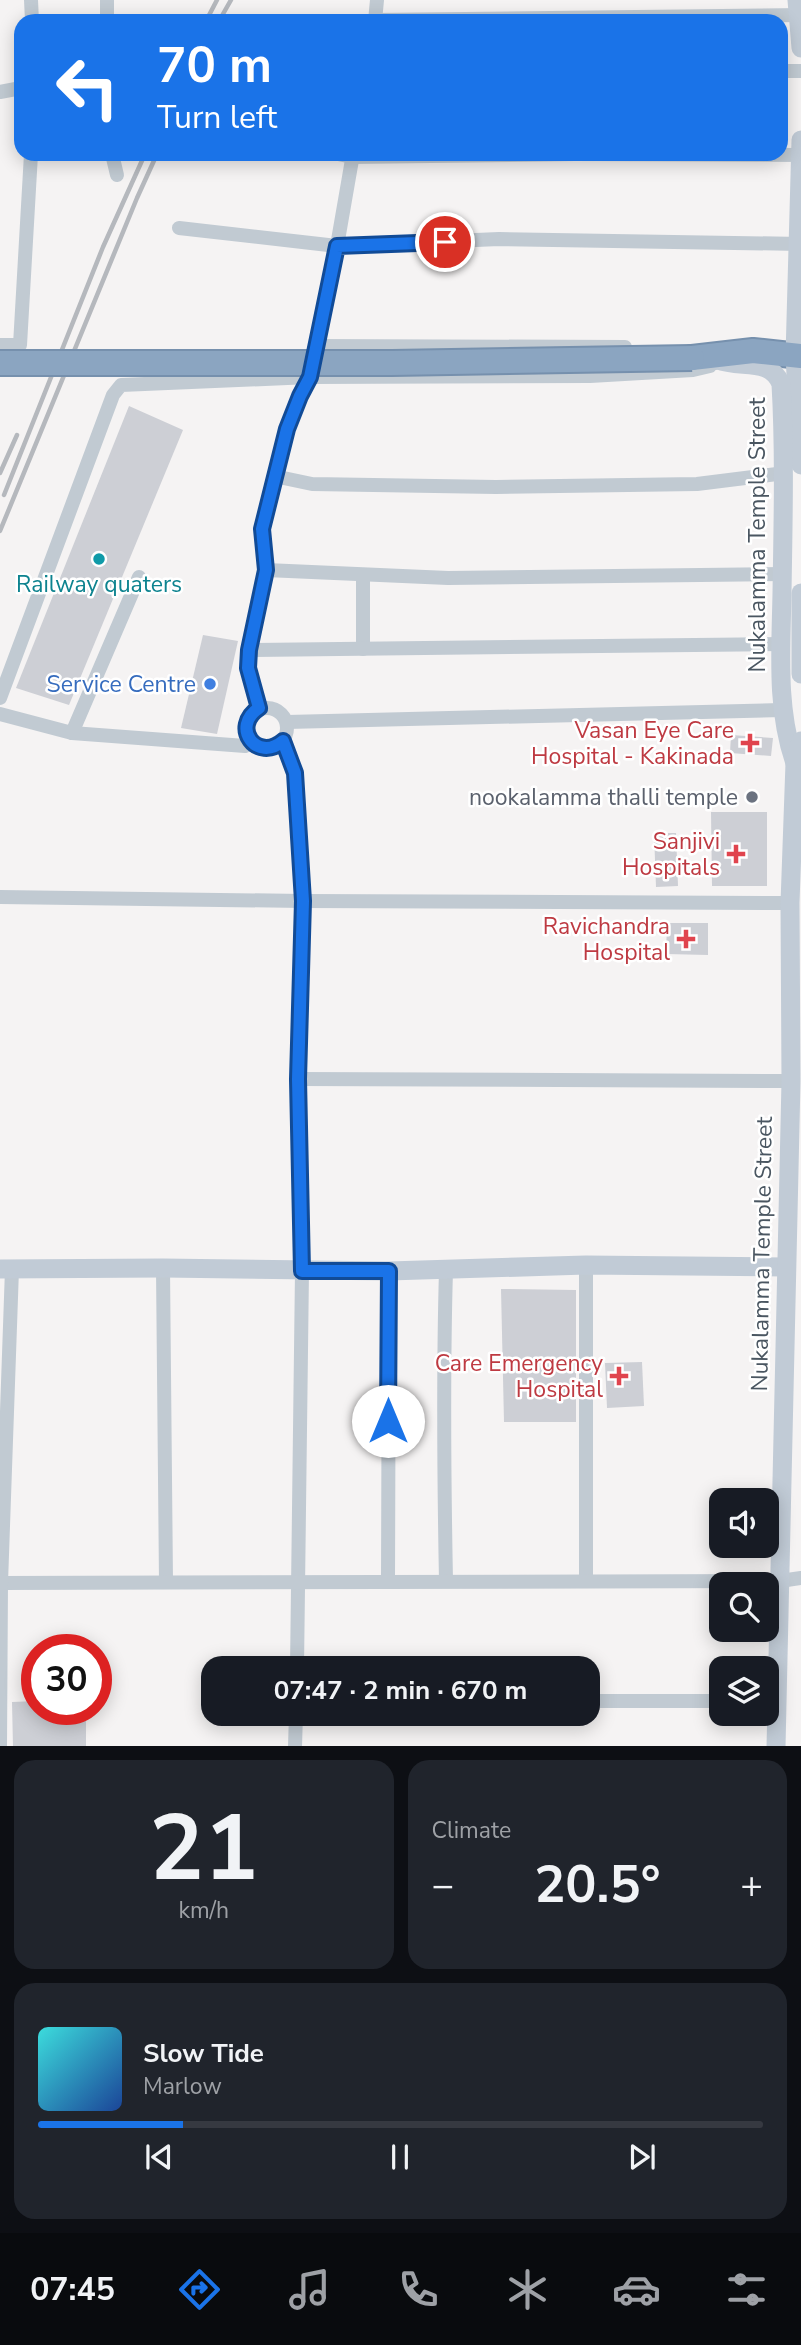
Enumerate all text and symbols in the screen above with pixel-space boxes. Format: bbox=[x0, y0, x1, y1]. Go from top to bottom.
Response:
text: 70 m bbox=[157, 32, 272, 99]
icon: left bbox=[42, 42, 133, 133]
text: Turn left bbox=[157, 96, 277, 139]
pin bbox=[415, 212, 475, 272]
icon: arrive bbox=[426, 223, 464, 261]
street label: Nukalamma Temple Street bbox=[742, 397, 773, 673]
marker: Railway quaters bbox=[91, 551, 107, 567]
place label: Railway quaters bbox=[16, 569, 182, 600]
place label: Service Centre bbox=[47, 669, 196, 700]
marker: Service Centre bbox=[202, 676, 218, 692]
place label: Vasan Eye Care Hospital - Kakinada bbox=[531, 715, 734, 772]
marker: Vasan Eye Care Hospital - Kakinada bbox=[740, 733, 760, 753]
place label: nookalamma thalli temple bbox=[469, 782, 738, 813]
marker: nookalamma thalli temple bbox=[744, 789, 760, 805]
place label: Sanjivi Hospitals bbox=[622, 826, 720, 883]
marker: Sanjivi Hospitals bbox=[726, 844, 746, 864]
place label: Ravichandra Hospital bbox=[543, 911, 670, 968]
marker: Ravichandra Hospital bbox=[676, 929, 696, 949]
street label: Nukalamma Temple Street bbox=[744, 1115, 780, 1392]
place label: Care Emergency Hospital bbox=[435, 1348, 603, 1405]
marker: Care Emergency Hospital bbox=[609, 1366, 629, 1386]
position arrow bbox=[351, 1384, 425, 1458]
map controls bbox=[709, 1488, 779, 1726]
button: sound bbox=[709, 1488, 779, 1558]
button: search bbox=[709, 1572, 779, 1642]
speed limit sign: 30 bbox=[21, 1634, 112, 1725]
button: layers bbox=[709, 1656, 779, 1726]
text: 07:47 · 2 min · 670 m bbox=[274, 1673, 527, 1708]
text: 21 bbox=[149, 1787, 258, 1911]
text: Climate bbox=[432, 1815, 511, 1846]
text: 20.5° bbox=[534, 1849, 660, 1920]
text: − bbox=[432, 1860, 454, 1911]
text: + bbox=[740, 1860, 763, 1911]
text: km/h bbox=[178, 1895, 229, 1926]
text: Slow Tide bbox=[143, 2036, 264, 2071]
text: Marlow bbox=[143, 2071, 222, 2102]
icon: previous bbox=[140, 2138, 178, 2176]
icon: pause bbox=[381, 2138, 419, 2176]
icon: next bbox=[623, 2138, 661, 2176]
icon: directions bbox=[175, 2265, 224, 2314]
icon: music bbox=[285, 2265, 334, 2314]
icon: phone bbox=[394, 2265, 443, 2314]
icon: climate bbox=[503, 2265, 552, 2314]
icon: car bbox=[612, 2265, 661, 2314]
icon: filters bbox=[722, 2265, 771, 2314]
text: 07:45 bbox=[30, 2268, 115, 2311]

